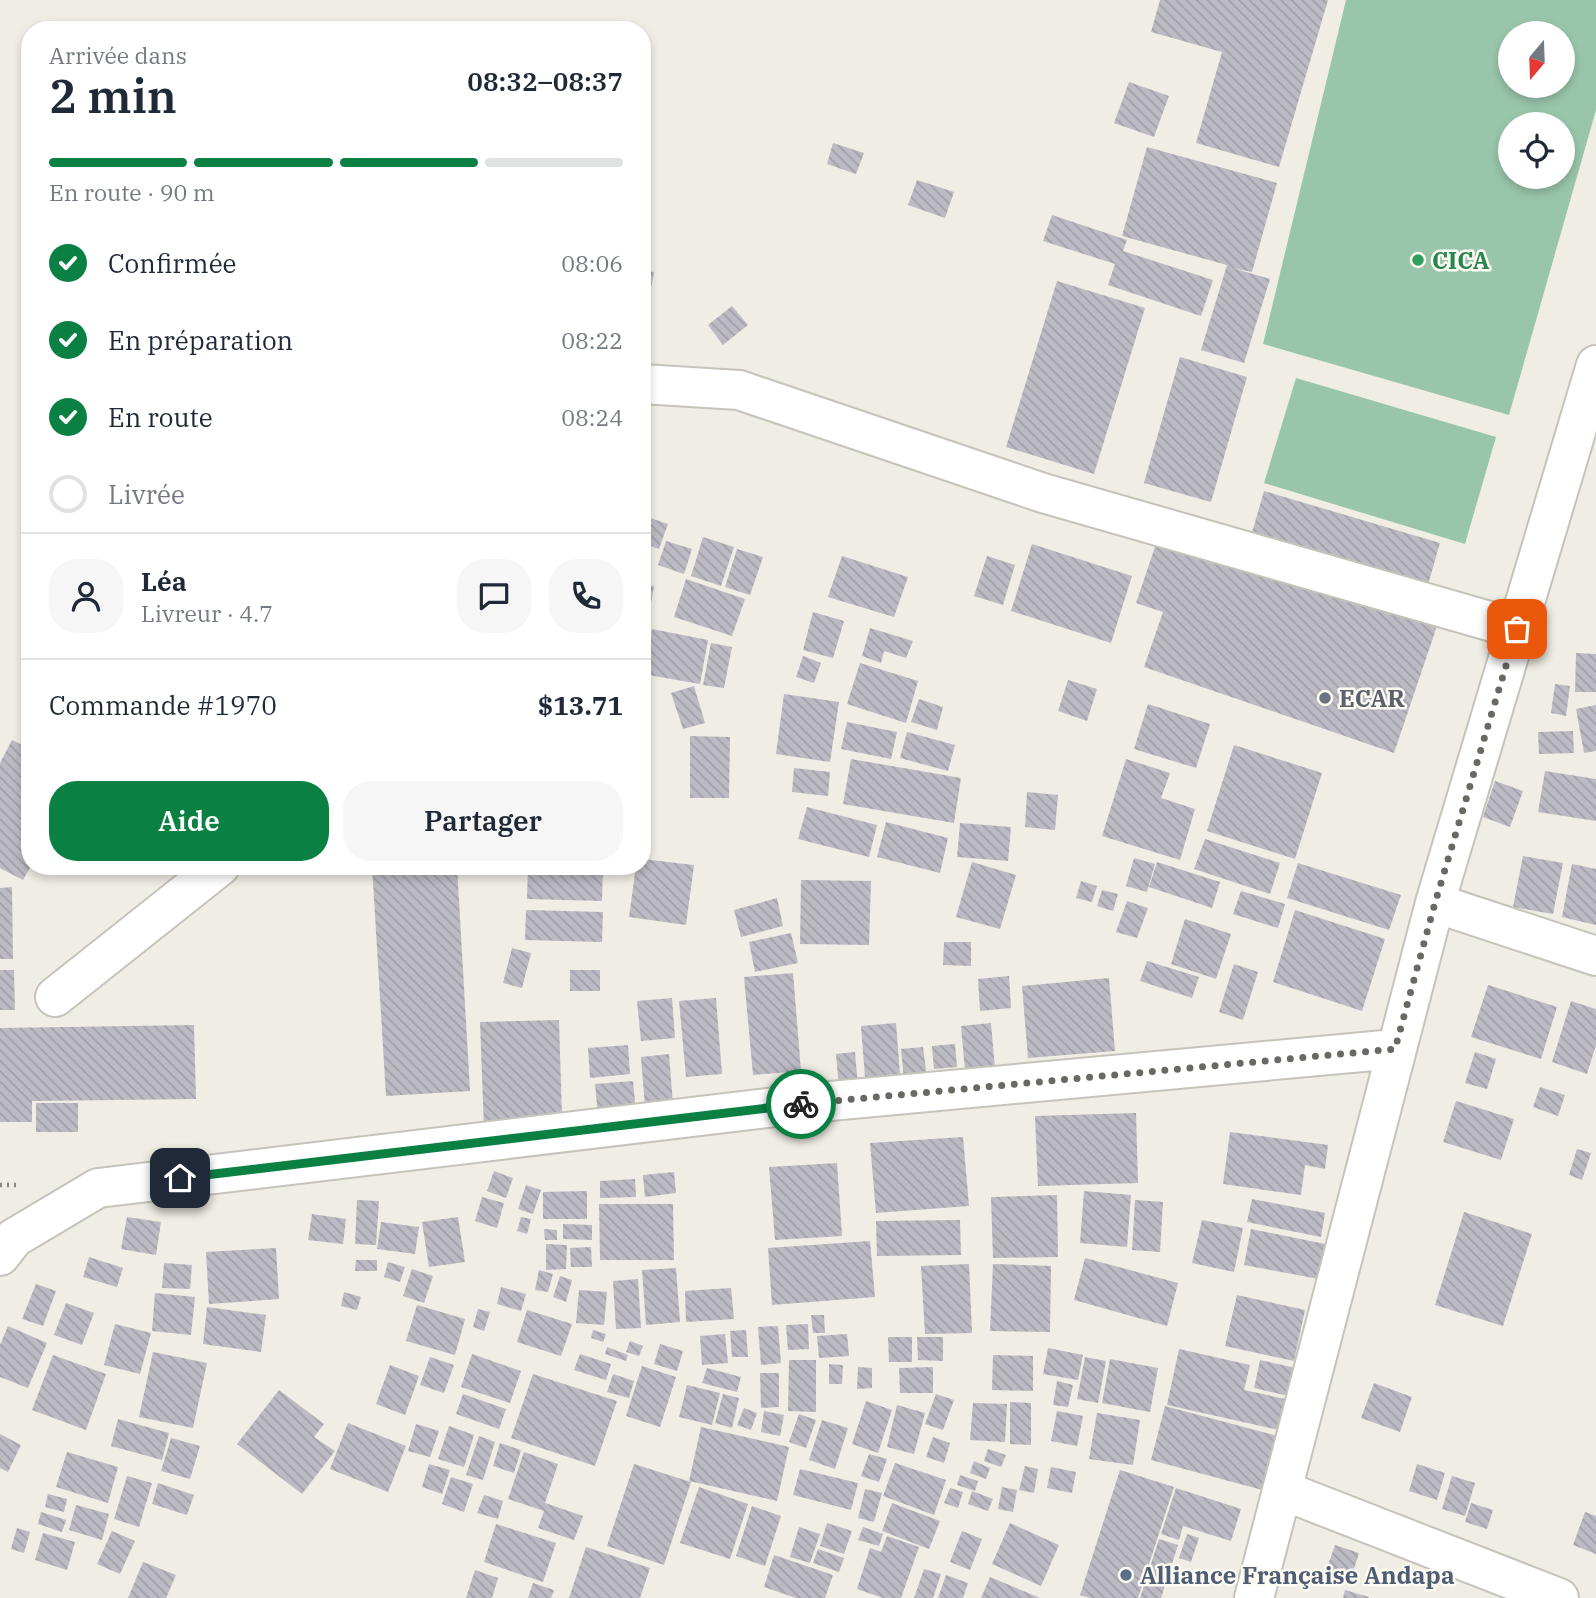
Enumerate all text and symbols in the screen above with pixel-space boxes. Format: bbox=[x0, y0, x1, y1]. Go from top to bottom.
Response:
north arrow bbox=[1498, 21, 1575, 98]
map controls bbox=[1498, 21, 1575, 189]
text: Arrivée dans bbox=[49, 40, 187, 70]
text: 08:32–08:37 bbox=[467, 64, 623, 98]
text: 2 min bbox=[49, 66, 177, 126]
button: locate bbox=[1498, 112, 1575, 189]
text: En route · 90 m bbox=[49, 177, 215, 207]
icon: check bbox=[49, 244, 87, 282]
place label: CICA bbox=[1432, 244, 1490, 276]
text: Confirmée bbox=[108, 246, 237, 280]
text: 08:06 bbox=[561, 248, 623, 278]
marker: CICA bbox=[1410, 252, 1426, 268]
icon: check bbox=[49, 321, 87, 359]
text: En préparation bbox=[108, 323, 293, 357]
text: 08:22 bbox=[561, 325, 623, 355]
icon: check bbox=[49, 398, 87, 436]
text: En route bbox=[108, 400, 213, 434]
text: 08:24 bbox=[561, 402, 623, 432]
text: Livrée bbox=[108, 477, 185, 511]
button: person bbox=[49, 559, 123, 633]
button: chat bbox=[457, 559, 531, 633]
button: phone bbox=[549, 559, 623, 633]
text: Léa bbox=[141, 564, 187, 598]
text: Livreur · 4.7 bbox=[141, 598, 273, 628]
pin bbox=[1487, 599, 1547, 659]
icon: bag bbox=[1498, 610, 1536, 648]
place label: ECAR bbox=[1339, 682, 1405, 714]
text: Commande #1970 bbox=[49, 688, 277, 722]
text: $13.71 bbox=[538, 688, 623, 722]
marker: ECAR bbox=[1317, 690, 1333, 706]
button: Aide bbox=[49, 781, 329, 861]
button: Partager bbox=[343, 781, 623, 861]
courier bbox=[766, 1069, 836, 1139]
icon: bike bbox=[782, 1085, 820, 1123]
pin bbox=[150, 1148, 210, 1208]
icon: home bbox=[161, 1159, 199, 1197]
place label: Alliance Française Andapa bbox=[1140, 1559, 1455, 1591]
marker: Alliance Française Andapa bbox=[1118, 1567, 1134, 1583]

